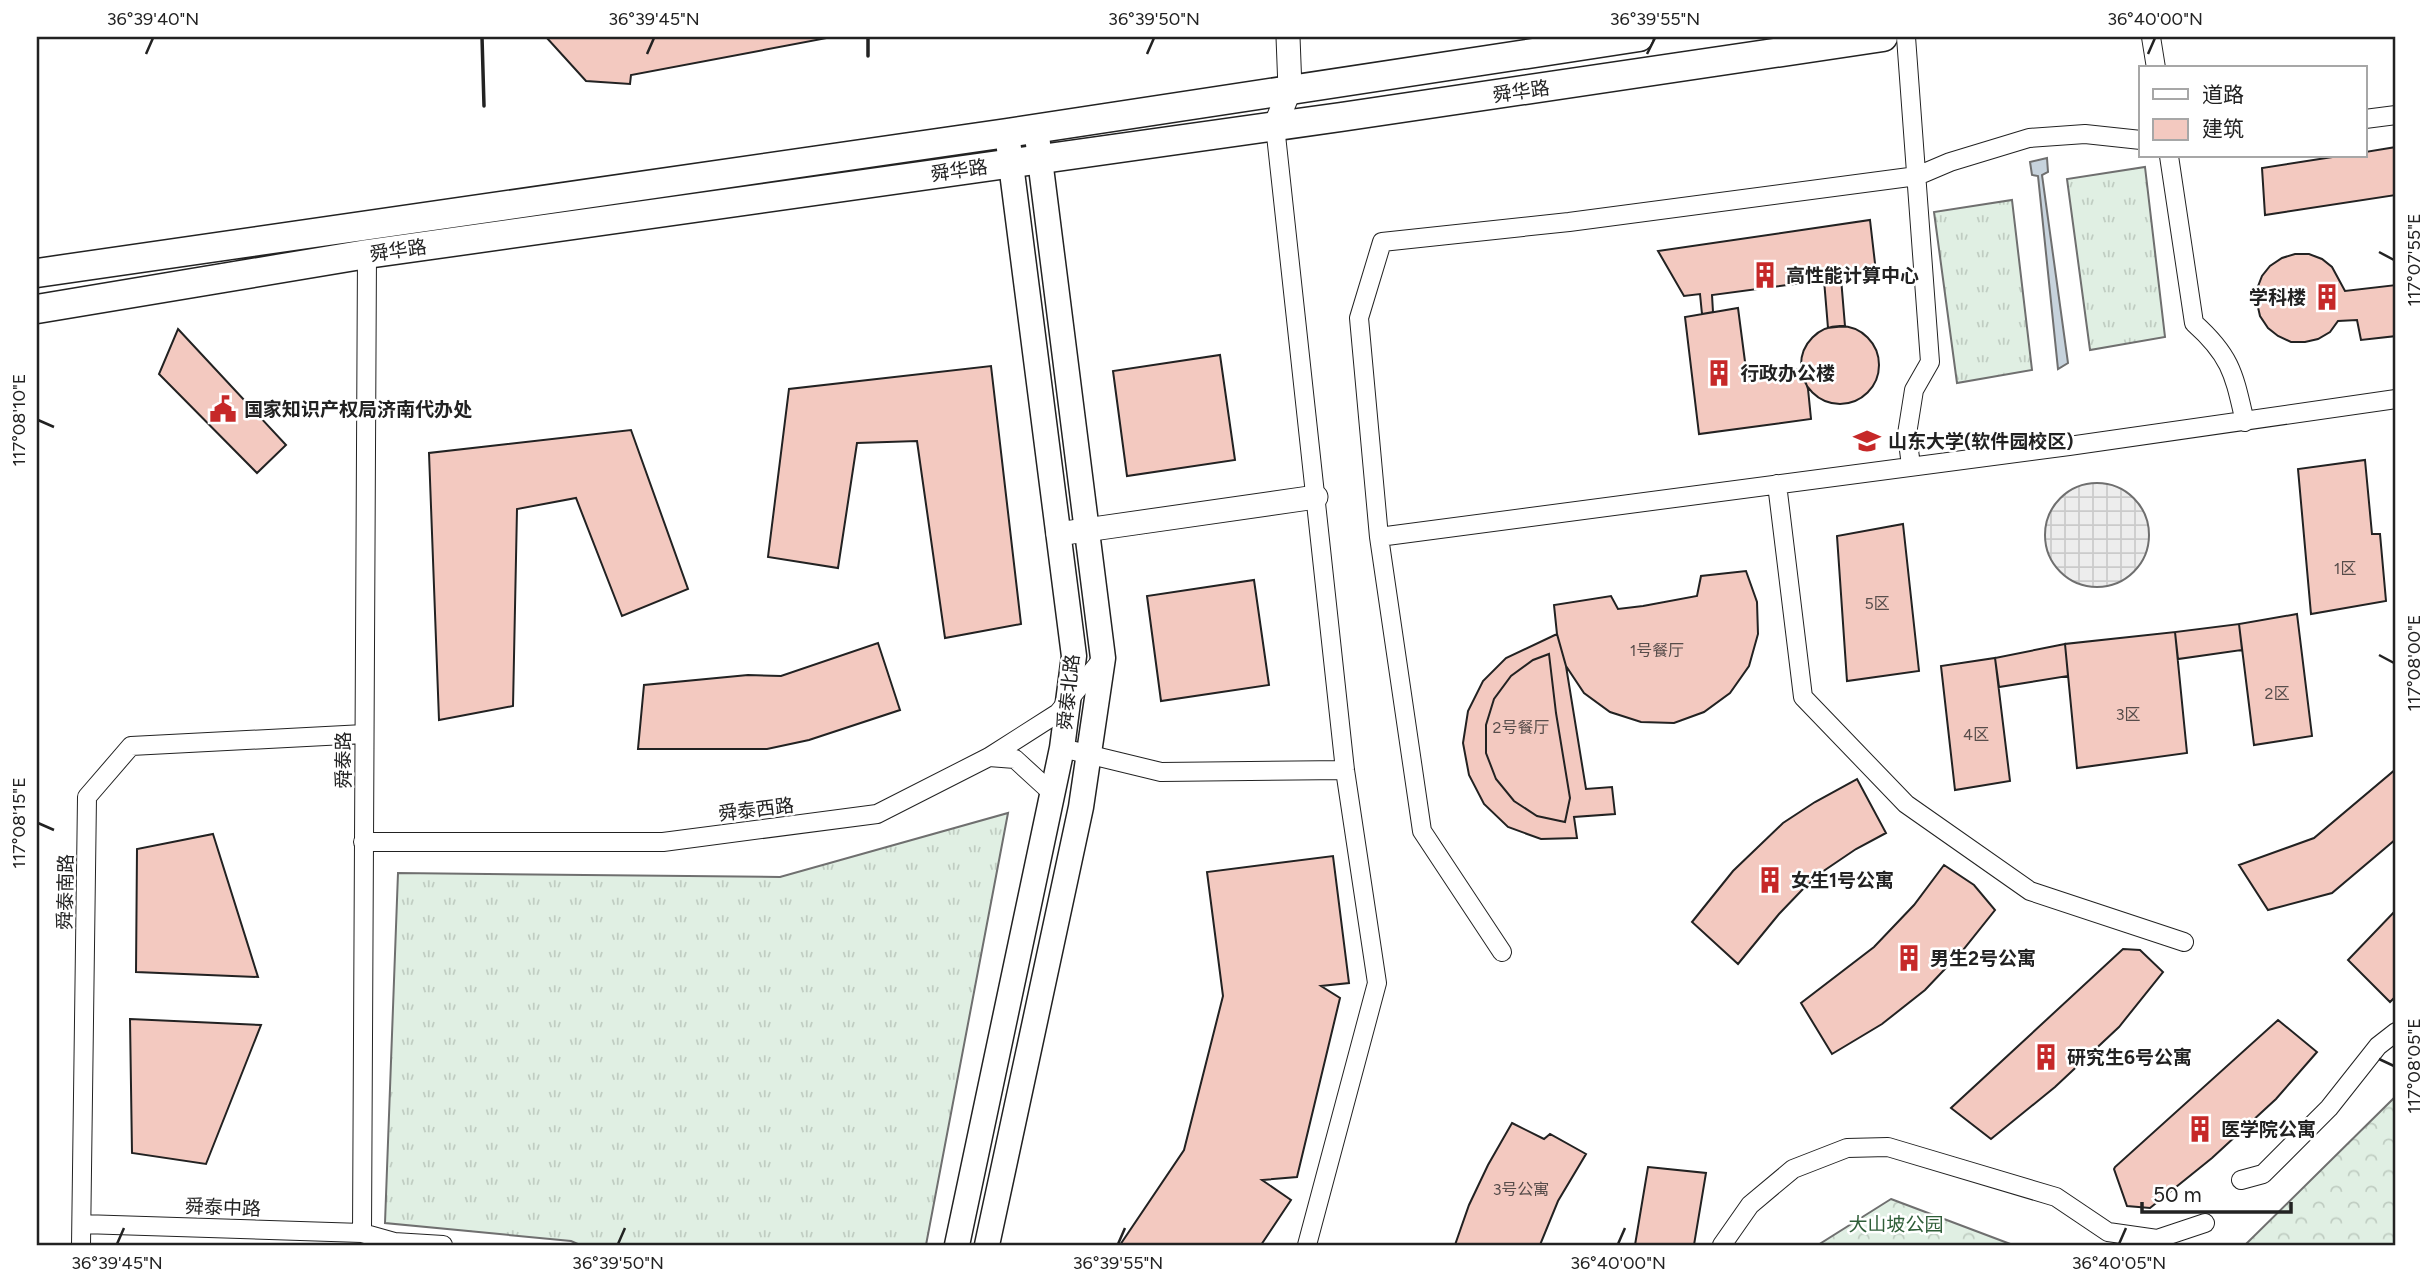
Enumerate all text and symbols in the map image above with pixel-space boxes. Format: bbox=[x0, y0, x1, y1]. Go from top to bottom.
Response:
text: 36°39'40"N bbox=[107, 8, 199, 30]
text: 36°39'45"N bbox=[608, 8, 700, 30]
text: 36°39'50"N bbox=[1108, 8, 1200, 30]
text: 36°39'55"N bbox=[1610, 8, 1700, 30]
text: 36°40'00"N bbox=[2107, 8, 2203, 30]
legend bbox=[2139, 66, 2366, 158]
street label: 舜华路 bbox=[1491, 76, 1551, 107]
text: 道路 bbox=[2202, 82, 2244, 107]
text: 建筑 bbox=[2202, 116, 2244, 141]
street label: 舜华路 bbox=[929, 155, 989, 186]
text: 117°07'55"E bbox=[2403, 213, 2425, 307]
street label: 舜华路 bbox=[368, 235, 428, 266]
building icon: 高性能计算中心 bbox=[1750, 260, 1780, 290]
place label: 高性能计算中心 bbox=[1786, 264, 1919, 287]
building icon: 学科楼 bbox=[2312, 282, 2342, 312]
place label: 学科楼 bbox=[2249, 286, 2306, 309]
building icon: 行政办公楼 bbox=[1704, 358, 1734, 388]
place label: 行政办公楼 bbox=[1740, 362, 1835, 385]
text: 117°08'10"E bbox=[8, 374, 30, 466]
public building icon: 国家知识产权局济南代办处 bbox=[208, 394, 238, 424]
place label: 国家知识产权局济南代办处 bbox=[244, 398, 472, 421]
school or university icon: 山东大学(软件园校区) bbox=[1852, 426, 1882, 456]
place label: 山东大学(软件园校区) bbox=[1888, 430, 2074, 453]
house number: 1区 bbox=[2334, 559, 2356, 578]
house number: 5区 bbox=[1864, 594, 1890, 613]
text: 117°08'00"E bbox=[2403, 615, 2425, 711]
house number: 1号餐厅 bbox=[1630, 641, 1684, 660]
street label: 舜泰北路 bbox=[1053, 653, 1084, 731]
house number: 2区 bbox=[2265, 684, 2289, 703]
house number: 3区 bbox=[2116, 705, 2140, 724]
house number: 2号餐厅 bbox=[1493, 718, 1549, 737]
house number: 4区 bbox=[1963, 725, 1989, 744]
street label: 舜泰路 bbox=[332, 731, 355, 789]
text: 117°08'15"E bbox=[8, 777, 30, 869]
street label: 舜泰西路 bbox=[717, 793, 795, 826]
street label: 舜泰南路 bbox=[53, 854, 78, 930]
building icon: 女生1号公寓 bbox=[1755, 865, 1785, 895]
place label: 女生1号公寓 bbox=[1791, 869, 1894, 892]
building icon: 男生2号公寓 bbox=[1894, 943, 1924, 973]
place label: 男生2号公寓 bbox=[1930, 947, 2036, 970]
text: 117°08'05"E bbox=[2403, 1018, 2425, 1114]
building icon: 研究生6号公寓 bbox=[2031, 1042, 2061, 1072]
place label: 研究生6号公寓 bbox=[2067, 1046, 2192, 1069]
building icon: 医学院公寓 bbox=[2185, 1114, 2215, 1144]
place label: 医学院公寓 bbox=[2221, 1118, 2316, 1141]
scale bar bbox=[2142, 1170, 2291, 1214]
house number: 3号公寓 bbox=[1493, 1180, 1549, 1199]
text: 50 m bbox=[2153, 1182, 2202, 1207]
street label: 舜泰中路 bbox=[185, 1195, 261, 1220]
park label: 大山坡公园 bbox=[1848, 1213, 1944, 1236]
text: 36°39'45"N bbox=[71, 1252, 163, 1274]
text: 36°39'50"N bbox=[572, 1252, 664, 1274]
text: 36°39'55"N bbox=[1073, 1252, 1163, 1274]
text: 36°40'00"N bbox=[1570, 1252, 1666, 1274]
text: 36°40'05"N bbox=[2072, 1252, 2166, 1274]

